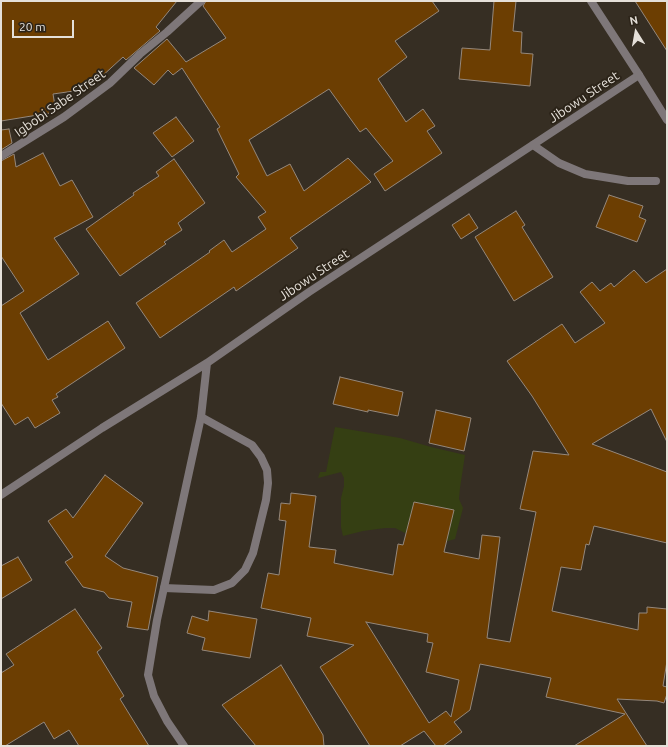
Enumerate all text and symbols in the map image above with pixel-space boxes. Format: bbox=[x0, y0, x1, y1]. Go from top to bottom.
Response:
scale bar bbox=[14, 12, 76, 38]
north arrow bbox=[616, 12, 656, 52]
text: N bbox=[629, 14, 639, 27]
text: 20 m bbox=[19, 20, 46, 33]
street label: Igbobi Sabe Street bbox=[12, 66, 108, 140]
street label: Jibowu Street bbox=[546, 68, 622, 126]
street label: Jibowu Street bbox=[276, 246, 352, 304]

